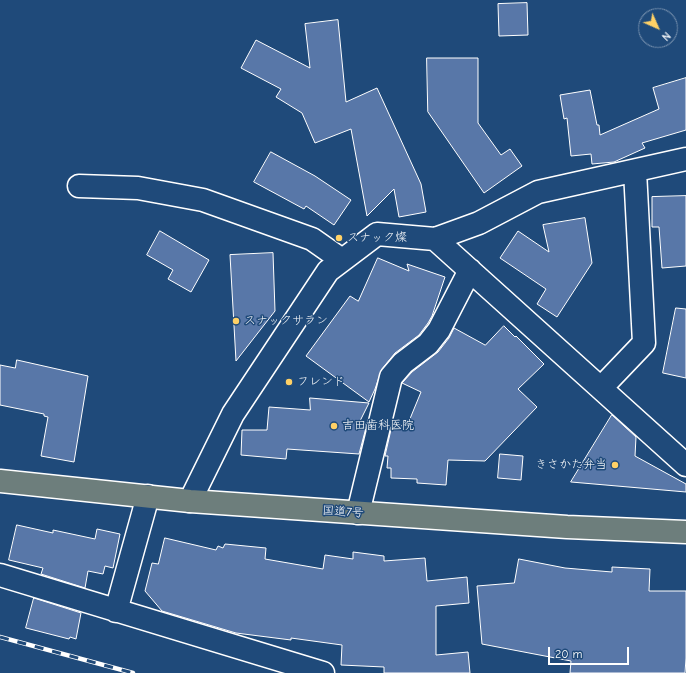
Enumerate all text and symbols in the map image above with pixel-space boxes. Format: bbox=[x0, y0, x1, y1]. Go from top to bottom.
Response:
north arrow bbox=[638, 8, 678, 48]
text: N bbox=[659, 29, 673, 43]
place label: スナック燦 bbox=[347, 231, 407, 245]
marker: スナック燦 bbox=[334, 233, 344, 243]
place label: スナックサラン bbox=[244, 314, 328, 328]
marker: スナックサラン bbox=[231, 316, 241, 326]
place label: フレンド bbox=[297, 375, 345, 389]
marker: フレンド bbox=[284, 377, 294, 387]
place label: 吉田歯科医院 bbox=[342, 419, 414, 433]
marker: 吉田歯科医院 bbox=[329, 421, 339, 431]
place label: きさかた弁当 bbox=[535, 458, 607, 472]
marker: きさかた弁当 bbox=[610, 460, 620, 470]
street label: 国道7号 bbox=[322, 503, 364, 521]
scale bar bbox=[550, 639, 631, 665]
text: 20 m bbox=[555, 647, 583, 661]

